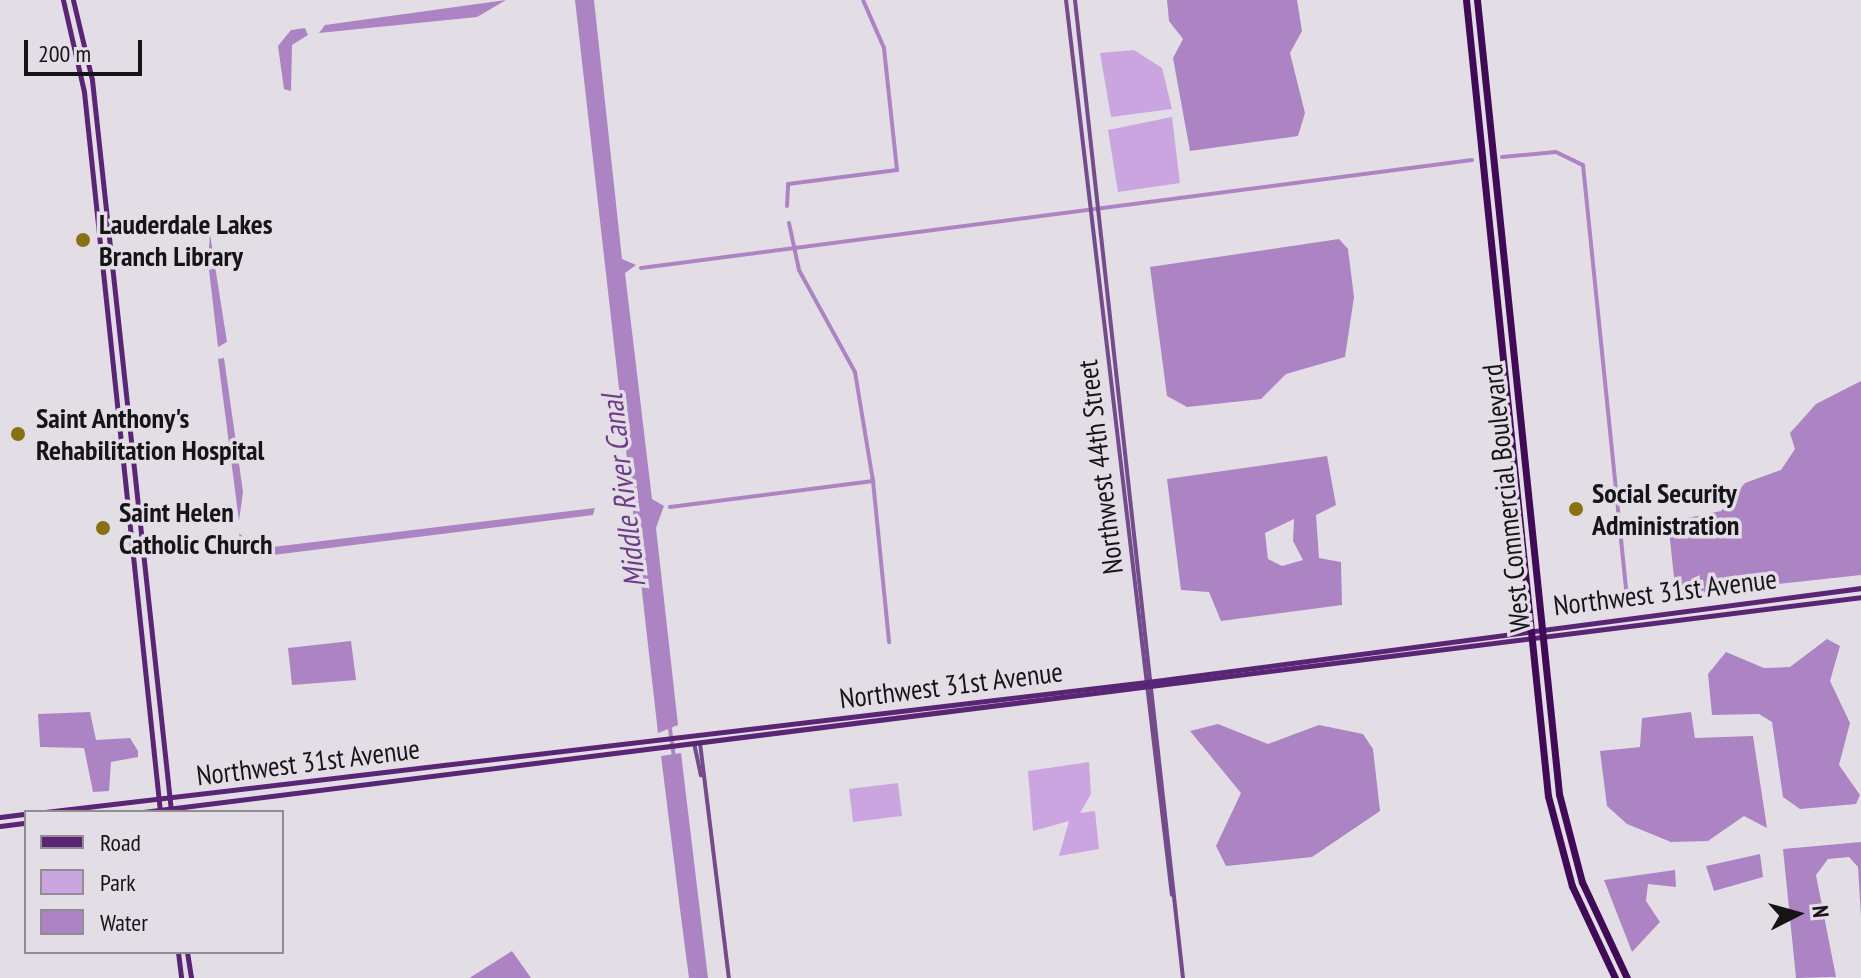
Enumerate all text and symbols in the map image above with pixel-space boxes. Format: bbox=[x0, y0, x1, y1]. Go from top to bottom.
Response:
scale bar bbox=[28, 24, 146, 74]
text: 200 m bbox=[38, 38, 91, 69]
place label: Lauderdale Lakes Branch Library bbox=[99, 207, 273, 273]
marker: Lauderdale Lakes Branch Library bbox=[74, 231, 92, 249]
street label: Northwest 44th Street bbox=[1070, 358, 1130, 576]
street label: West Commercial Boulevard bbox=[1475, 363, 1537, 633]
water label: Middle River Canal bbox=[593, 392, 653, 590]
place label: Saint Anthony's Rehabilitation Hospital bbox=[36, 401, 264, 467]
marker: Saint Anthony's Rehabilitation Hospital bbox=[7, 423, 29, 445]
place label: Social Security Administration bbox=[1592, 476, 1739, 542]
place label: Saint Helen Catholic Church bbox=[119, 495, 273, 561]
marker: Social Security Administration bbox=[1567, 500, 1585, 518]
marker: Saint Helen Catholic Church bbox=[94, 519, 112, 537]
street label: Northwest 31st Avenue bbox=[1551, 562, 1779, 622]
street label: Northwest 31st Avenue bbox=[837, 655, 1065, 715]
street label: Northwest 31st Avenue bbox=[194, 732, 422, 792]
legend bbox=[24, 810, 284, 954]
text: Road bbox=[100, 827, 141, 858]
text: Park bbox=[100, 867, 136, 898]
north arrow bbox=[1757, 874, 1837, 954]
text: N bbox=[1806, 904, 1835, 919]
text: Water bbox=[100, 907, 148, 938]

